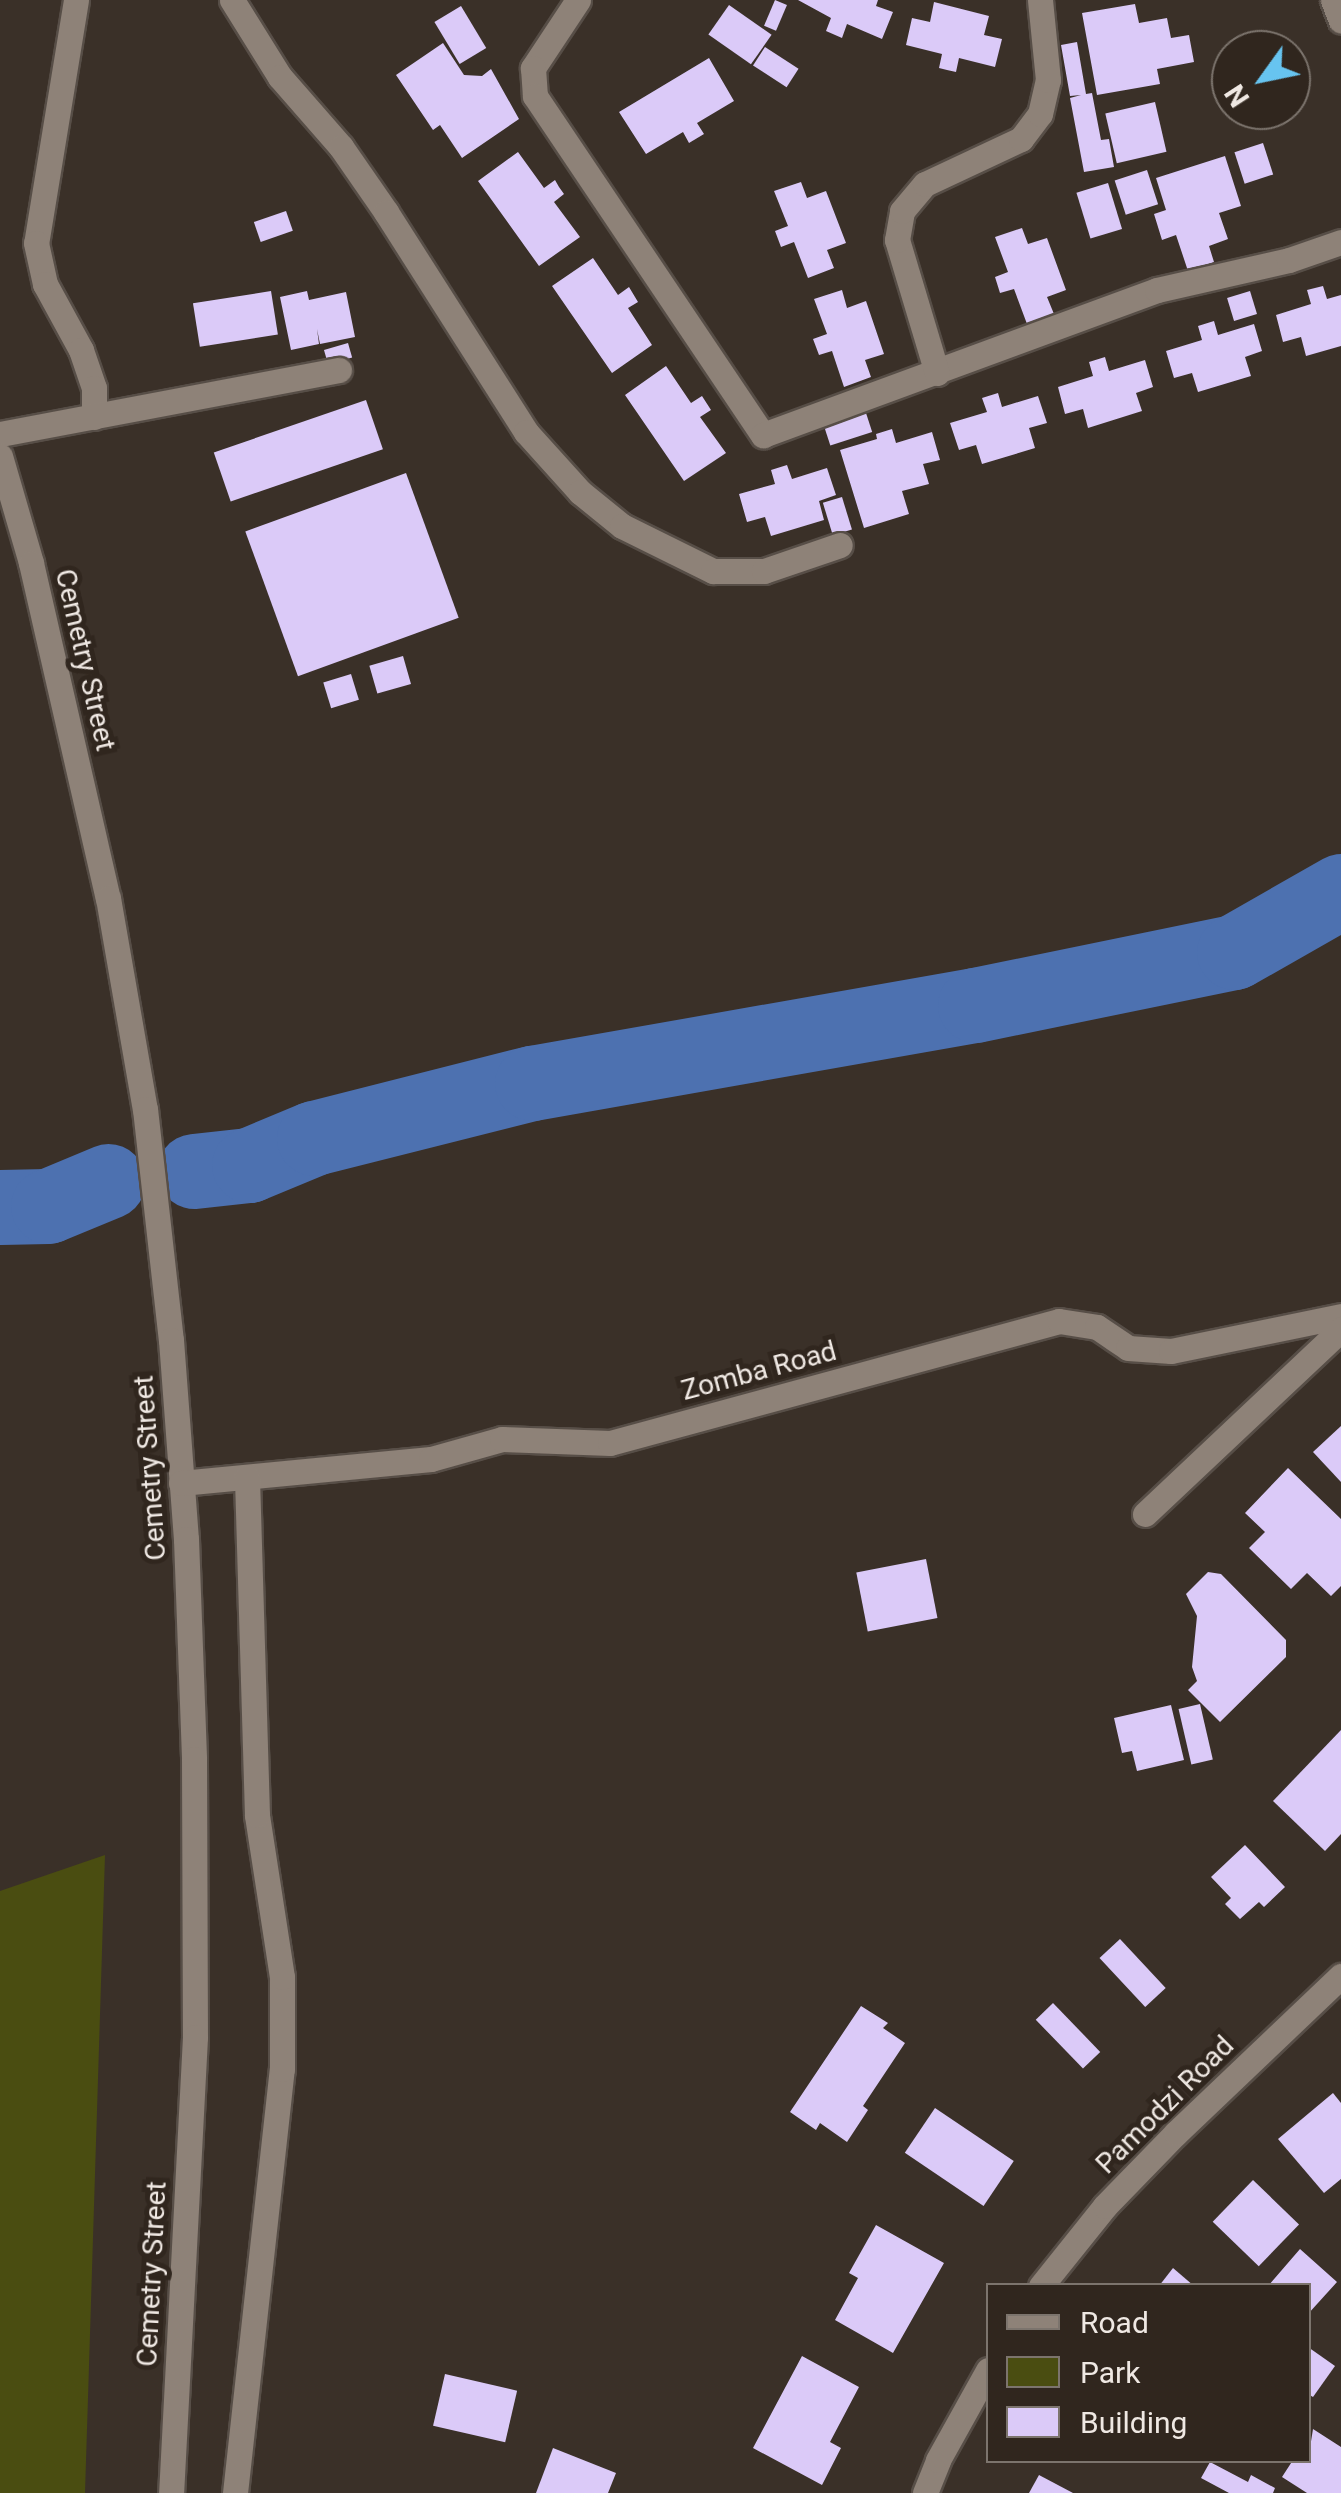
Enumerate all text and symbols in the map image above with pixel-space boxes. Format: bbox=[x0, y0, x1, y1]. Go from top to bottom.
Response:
north arrow bbox=[1211, 30, 1311, 130]
text: N bbox=[1218, 78, 1256, 113]
street label: Cemetry Street bbox=[48, 566, 122, 754]
street label: Zomba Road bbox=[678, 1334, 840, 1408]
street label: Cemetry Street bbox=[127, 1374, 173, 1562]
street label: Pamodzi Road bbox=[1089, 2029, 1241, 2181]
street label: Cemetry Street bbox=[130, 2181, 174, 2367]
legend bbox=[986, 2283, 1311, 2463]
text: Road bbox=[1080, 2305, 1149, 2340]
text: Park bbox=[1080, 2355, 1140, 2390]
text: Building bbox=[1080, 2405, 1187, 2440]

